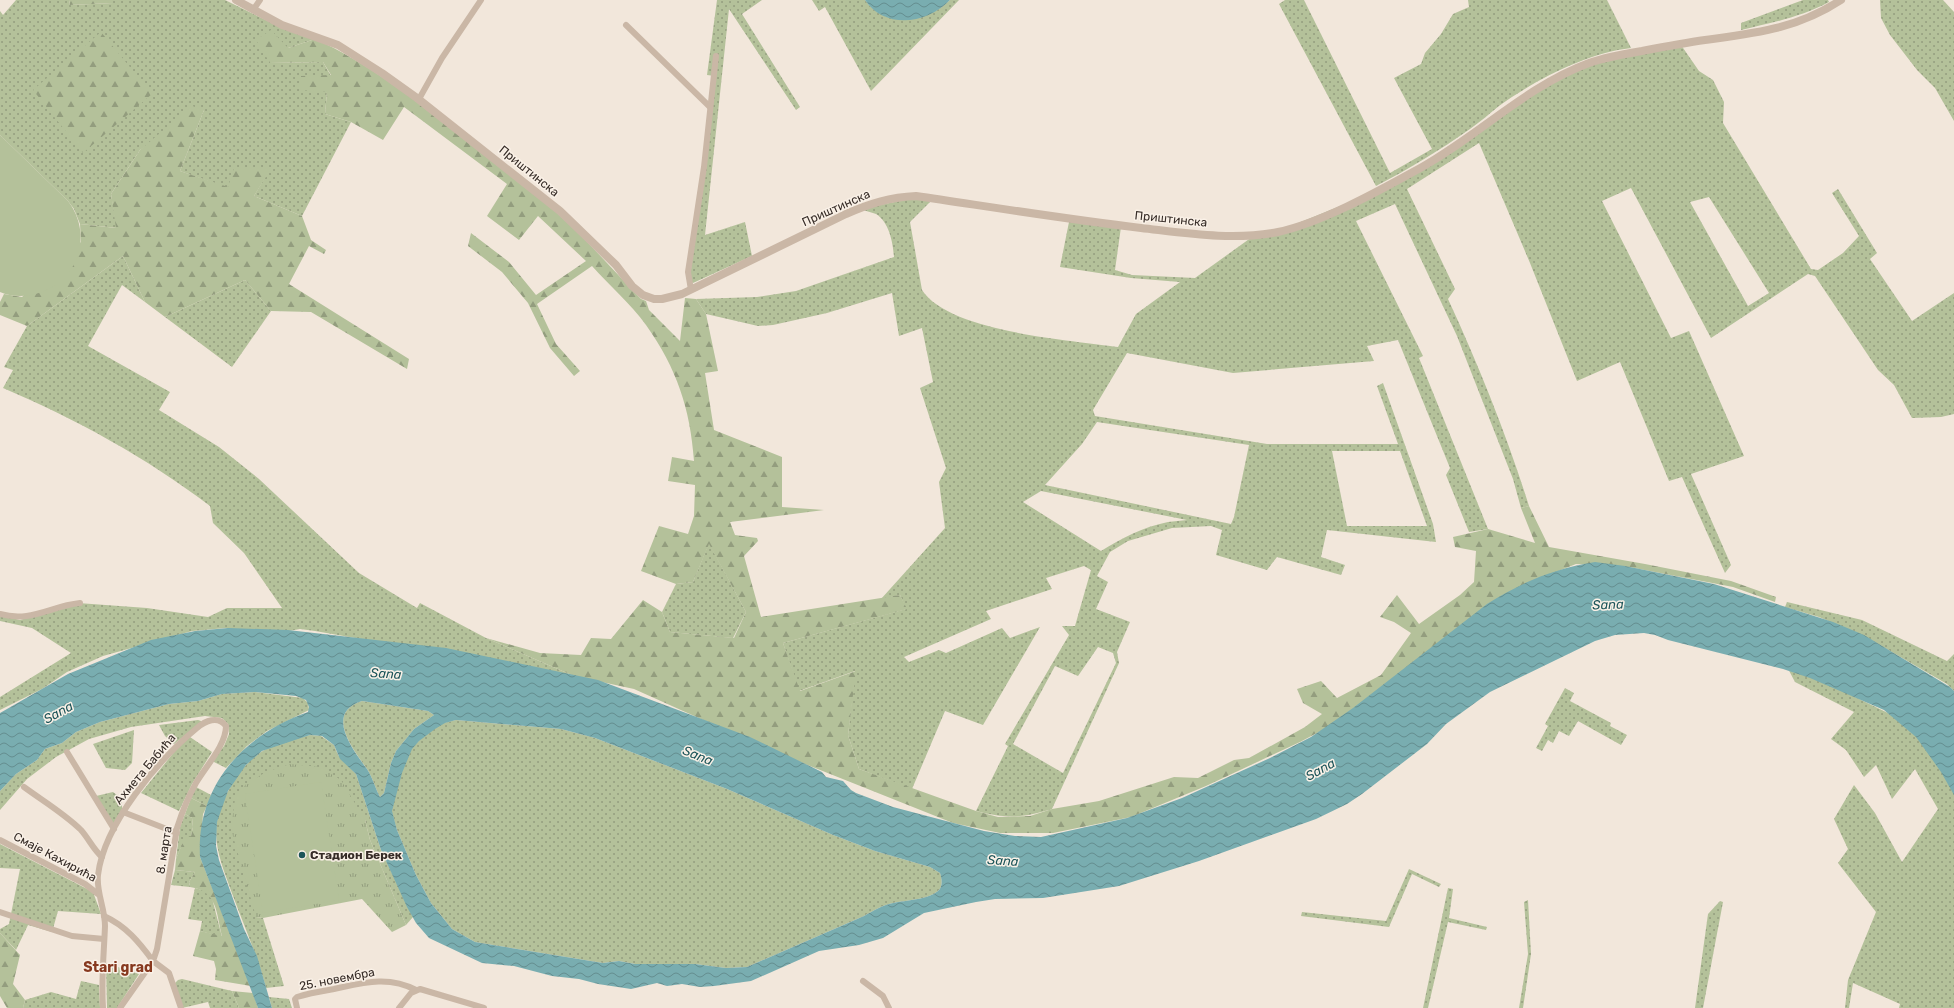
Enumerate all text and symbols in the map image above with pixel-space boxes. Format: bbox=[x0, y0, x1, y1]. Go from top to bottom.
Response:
street label: Приштинска bbox=[496, 143, 562, 199]
street label: Приштинска bbox=[800, 187, 872, 229]
street label: Приштинска bbox=[1134, 208, 1208, 230]
water label: Sana bbox=[1592, 596, 1624, 613]
water label: Sana bbox=[370, 665, 402, 682]
water label: Sana bbox=[41, 698, 76, 727]
street label: Ахмета Бабића bbox=[111, 731, 179, 807]
water label: Sana bbox=[681, 743, 715, 768]
water label: Sana bbox=[1303, 755, 1338, 784]
street label: 8. марта bbox=[153, 825, 175, 875]
street label: Смaје Кахирића bbox=[11, 829, 99, 885]
place label: Стадион Берек bbox=[310, 848, 403, 862]
marker: Стадион Берек bbox=[297, 850, 307, 860]
water label: Sana bbox=[987, 852, 1019, 869]
district label: Stari grad bbox=[83, 959, 153, 976]
street label: 25. новембра bbox=[298, 965, 376, 993]

